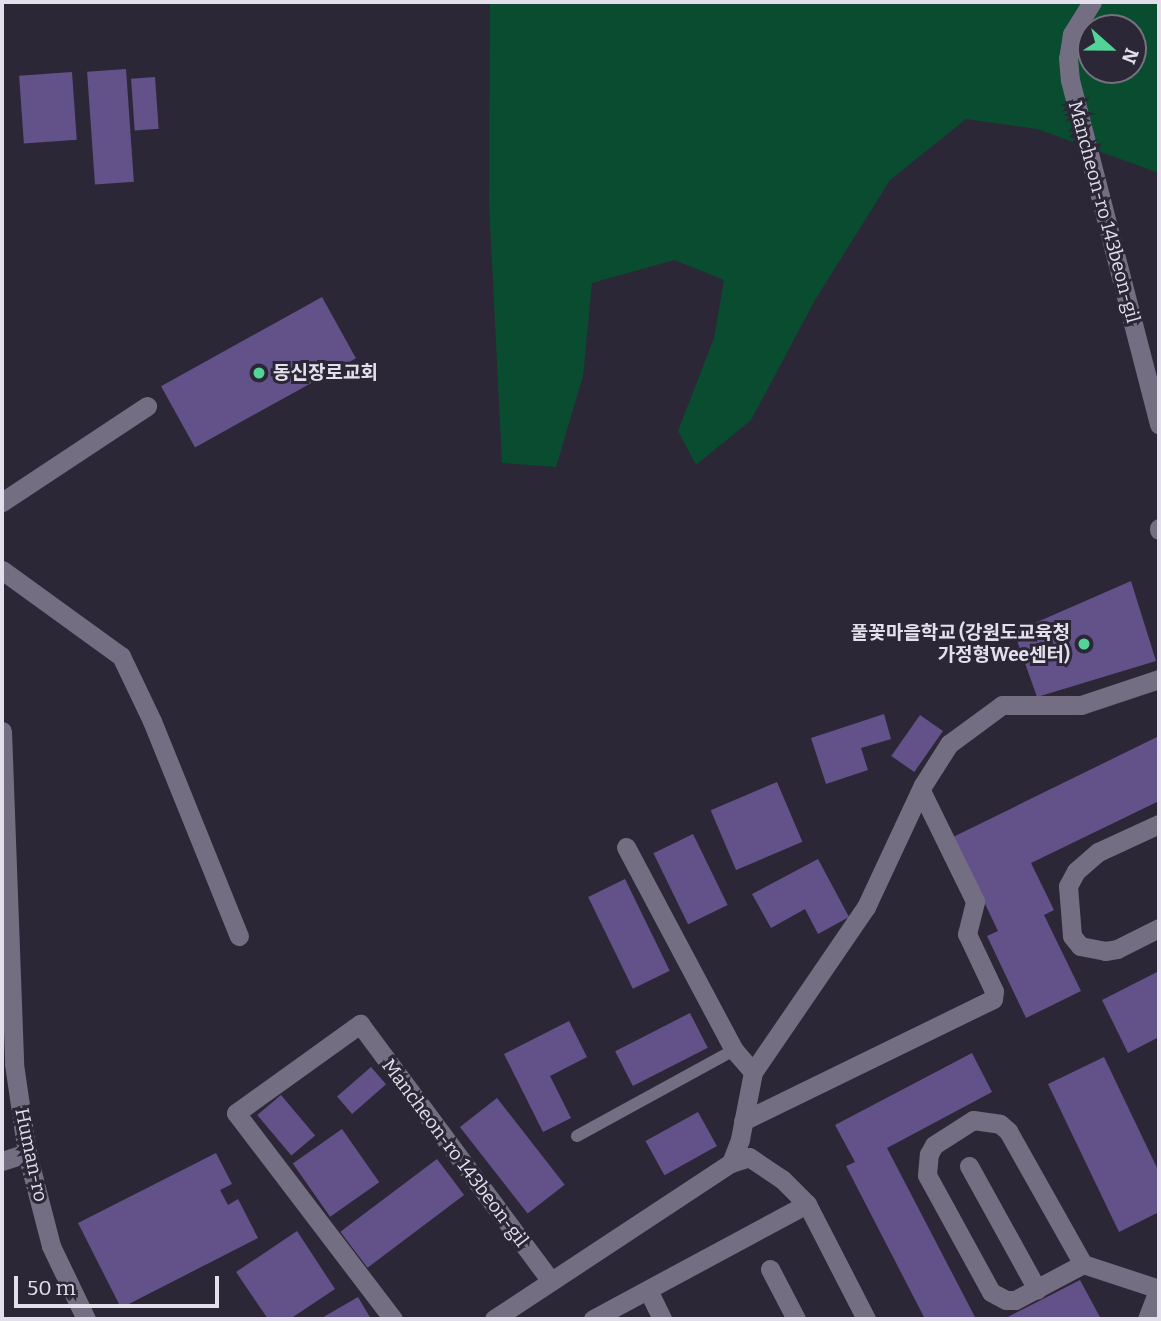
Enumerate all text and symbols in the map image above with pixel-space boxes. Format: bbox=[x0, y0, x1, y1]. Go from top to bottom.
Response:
north arrow bbox=[1077, 14, 1147, 84]
text: N bbox=[1117, 45, 1144, 67]
street label: Mancheon-ro 143beon-gil bbox=[1063, 98, 1145, 326]
place label: 동신장로교회 bbox=[273, 362, 378, 384]
marker: 동신장로교회 bbox=[251, 365, 267, 381]
place label: 풀꽃마을학교 (강원도교육청 가정형Wee센터) bbox=[851, 622, 1070, 666]
marker: 풀꽃마을학교 (강원도교육청 가정형Wee센터) bbox=[1076, 636, 1092, 652]
street label: Mancheon-ro 143beon-gil bbox=[377, 1055, 533, 1251]
street label: Human-ro bbox=[10, 1106, 52, 1204]
scale bar bbox=[18, 1262, 222, 1306]
text: 50 m bbox=[27, 1275, 76, 1301]

